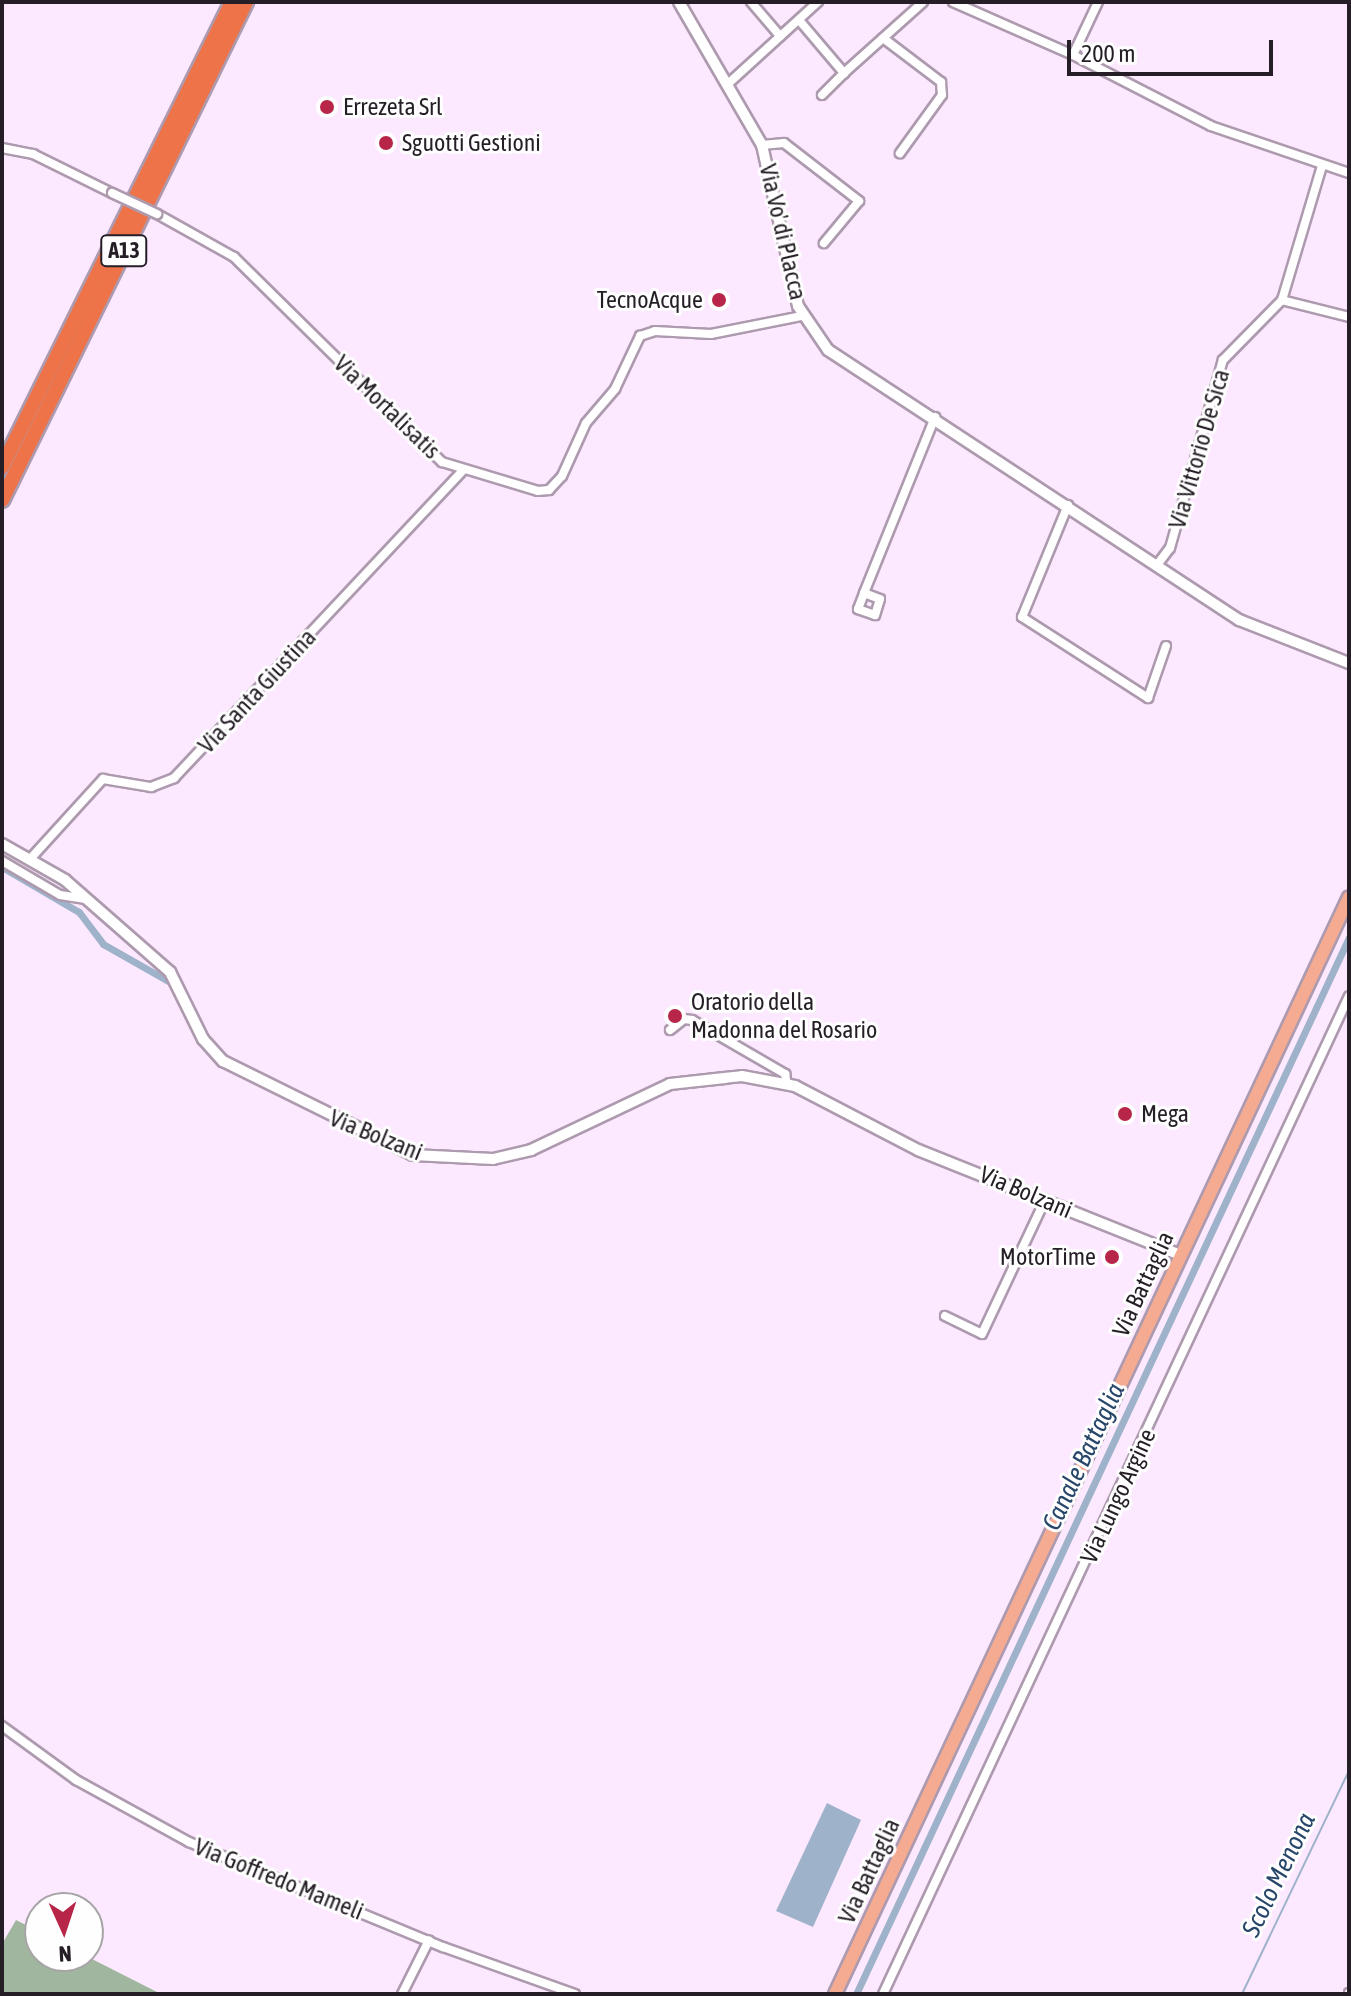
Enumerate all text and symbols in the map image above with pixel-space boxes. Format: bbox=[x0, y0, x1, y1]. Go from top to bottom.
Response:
scale bar bbox=[1071, 24, 1277, 74]
text: 200 m bbox=[1081, 40, 1135, 67]
place label: Errezeta Srl bbox=[343, 93, 442, 121]
marker: Errezeta Srl bbox=[318, 98, 336, 116]
place label: Sguotti Gestioni bbox=[402, 129, 541, 157]
marker: Sguotti Gestioni bbox=[377, 134, 395, 152]
street label: Via Vo' di Placca bbox=[753, 161, 813, 303]
road number: A13 bbox=[100, 233, 148, 269]
place label: TecnoAcque bbox=[597, 286, 703, 314]
marker: TecnoAcque bbox=[710, 291, 728, 309]
street label: Via Mortalisatis bbox=[328, 349, 446, 465]
street label: Via Vittorio De Sica bbox=[1163, 366, 1235, 532]
street label: Via Santa Giustina bbox=[192, 623, 322, 759]
place label: Oratorio della Madonna del Rosario bbox=[691, 988, 877, 1044]
marker: Oratorio della Madonna del Rosario bbox=[666, 1007, 684, 1025]
place label: Mega bbox=[1141, 1100, 1189, 1128]
street label: Via Bolzani bbox=[325, 1103, 427, 1167]
marker: Mega bbox=[1116, 1105, 1134, 1123]
street label: Via Bolzani bbox=[975, 1160, 1077, 1224]
street label: Via Battaglia bbox=[1106, 1227, 1180, 1341]
place label: MotorTime bbox=[1000, 1243, 1096, 1271]
marker: MotorTime bbox=[1103, 1248, 1121, 1266]
water label: Canale Battaglia bbox=[1036, 1378, 1132, 1536]
street label: Via Lungo Argine bbox=[1074, 1424, 1162, 1568]
water label: Scolo Menona bbox=[1236, 1808, 1322, 1942]
street label: Via Battaglia bbox=[832, 1814, 906, 1928]
street label: Via Goffredo Mameli bbox=[190, 1832, 368, 1926]
north arrow bbox=[24, 1892, 104, 1972]
text: N bbox=[58, 1941, 72, 1967]

